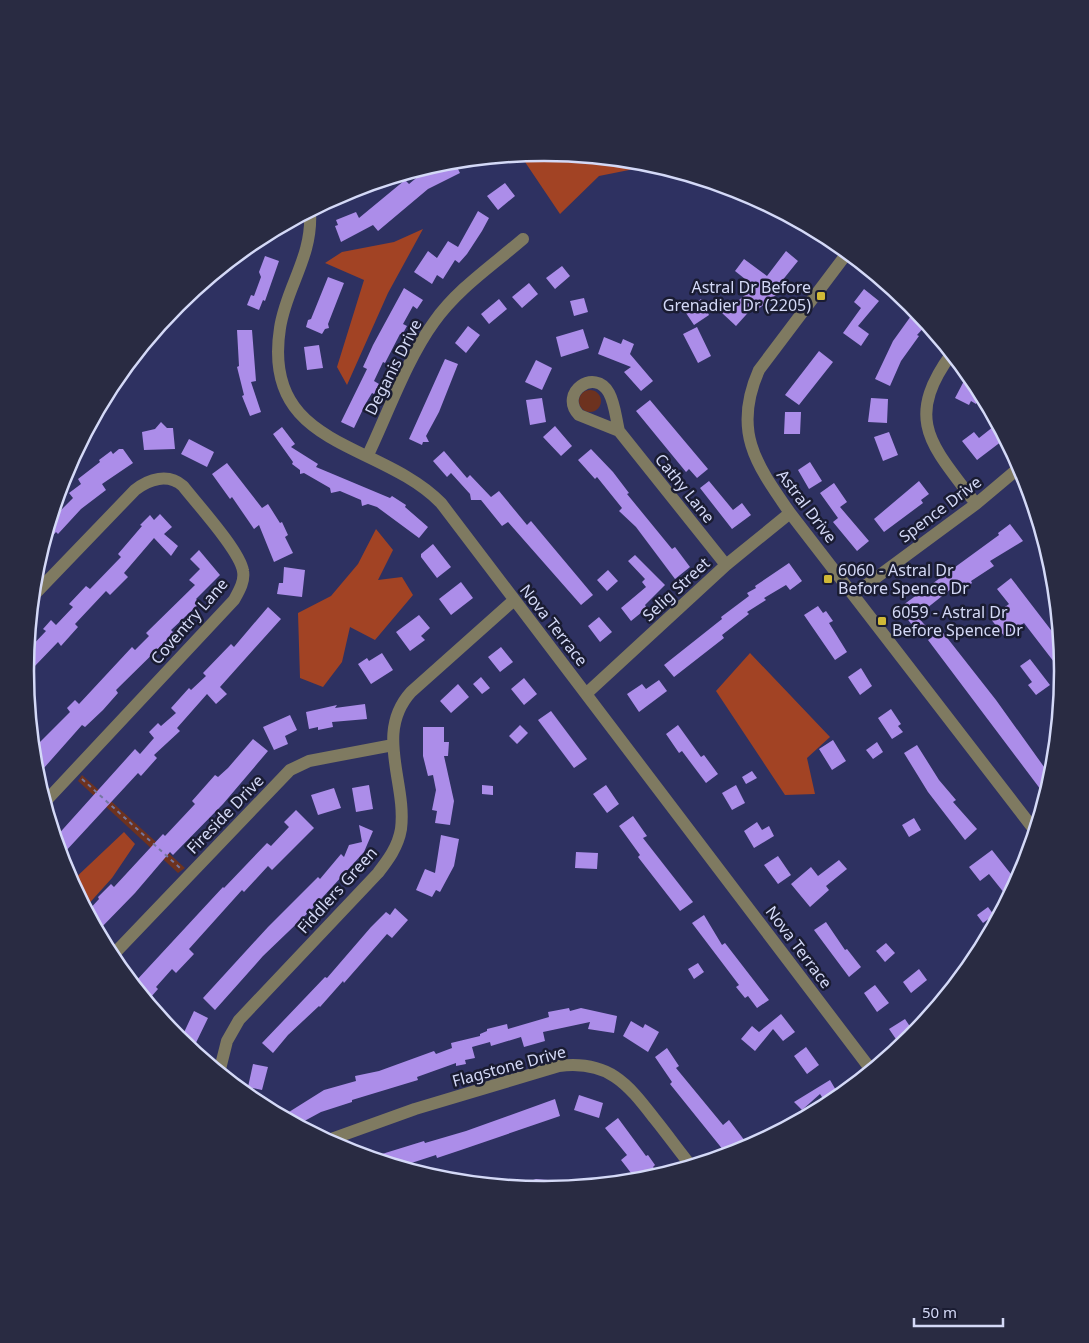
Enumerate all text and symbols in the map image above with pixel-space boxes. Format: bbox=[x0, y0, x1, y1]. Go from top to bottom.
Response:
place label: Astral Dr Before Grenadier Dr (2205) bbox=[663, 276, 811, 316]
marker: Astral Dr Before Grenadier Dr (2205) bbox=[815, 290, 827, 302]
street label: Deganis Drive bbox=[359, 315, 427, 419]
street label: Cathy Lane bbox=[650, 449, 720, 527]
street label: Astral Drive bbox=[772, 465, 842, 547]
street label: Spence Drive bbox=[894, 471, 986, 547]
street label: Selig Street bbox=[638, 552, 715, 626]
place label: 6060 - Astral Dr Before Spence Dr bbox=[838, 559, 969, 599]
street label: Coventry Lane bbox=[145, 573, 233, 669]
marker: 6060 - Astral Dr Before Spence Dr bbox=[822, 573, 834, 585]
street label: Nova Terrace bbox=[515, 580, 593, 670]
place label: 6059 - Astral Dr Before Spence Dr bbox=[892, 601, 1023, 641]
marker: 6059 - Astral Dr Before Spence Dr bbox=[876, 615, 888, 627]
street label: Fireside Drive bbox=[182, 770, 268, 858]
street label: Fiddlers Green bbox=[292, 842, 382, 938]
street label: Nova Terrace bbox=[761, 901, 837, 993]
street label: Flagstone Drive bbox=[450, 1040, 568, 1092]
scale bar bbox=[914, 1296, 1003, 1328]
text: 50 m bbox=[922, 1302, 957, 1322]

